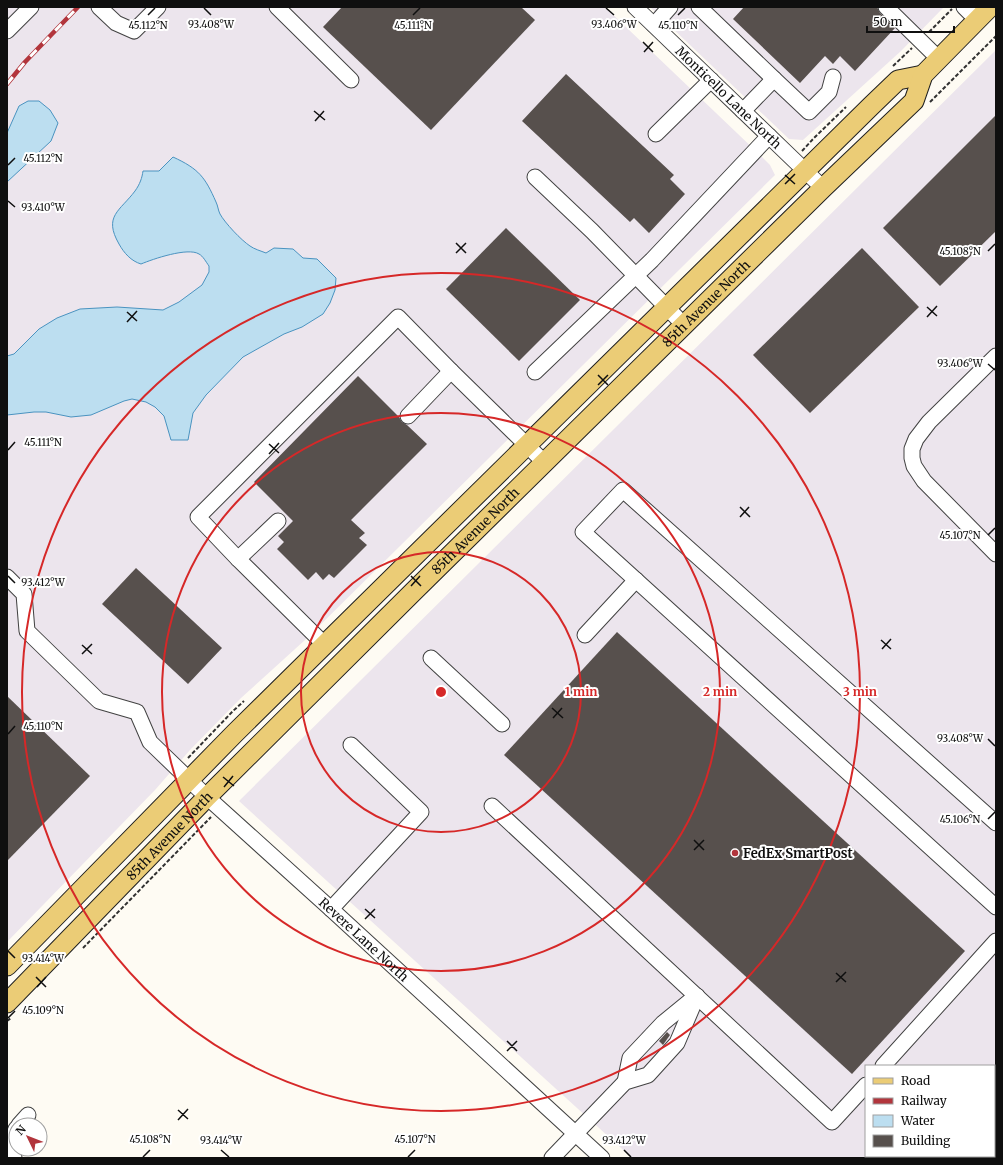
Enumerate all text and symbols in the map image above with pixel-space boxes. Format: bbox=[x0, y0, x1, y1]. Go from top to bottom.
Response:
scale bar bbox=[867, 8, 954, 34]
text: 50 m bbox=[873, 14, 902, 29]
text: 93.408°W bbox=[188, 18, 235, 31]
text: 93.406°W bbox=[591, 18, 638, 31]
text: 45.112°N bbox=[128, 19, 168, 32]
text: 45.111°N bbox=[394, 19, 432, 32]
text: 45.110°N bbox=[658, 19, 698, 32]
street label: Monticello Lane North bbox=[672, 43, 785, 153]
text: 45.112°N bbox=[23, 152, 63, 165]
text: 93.410°W bbox=[21, 201, 66, 214]
text: 45.108°N bbox=[939, 245, 981, 258]
street label: 85th Avenue North bbox=[659, 256, 754, 351]
text: 93.406°W bbox=[937, 357, 984, 370]
text: 45.111°N bbox=[24, 436, 62, 449]
street label: 85th Avenue North bbox=[428, 484, 523, 578]
text: 45.107°N bbox=[940, 529, 981, 542]
text: 93.412°W bbox=[21, 576, 66, 589]
text: 1 min bbox=[565, 684, 597, 699]
text: 2 min bbox=[703, 684, 737, 699]
text: 3 min bbox=[843, 684, 877, 699]
centre of rings bbox=[434, 685, 448, 699]
text: 45.110°N bbox=[23, 720, 63, 733]
text: 93.408°W bbox=[937, 732, 984, 745]
street label: 85th Avenue North bbox=[123, 788, 217, 884]
text: 45.106°N bbox=[940, 813, 981, 826]
place label: FedEx SmartPost bbox=[743, 845, 853, 862]
marker: FedEx SmartPost bbox=[730, 848, 740, 858]
street label: Revere Lane North bbox=[315, 894, 413, 986]
text: 93.414°W bbox=[22, 952, 65, 965]
text: 45.109°N bbox=[22, 1004, 64, 1017]
legend bbox=[865, 1065, 995, 1157]
text: Road bbox=[901, 1073, 930, 1088]
text: Railway bbox=[901, 1093, 947, 1108]
text: Water bbox=[900, 1113, 936, 1128]
north arrow bbox=[8, 1117, 48, 1157]
text: N bbox=[13, 1122, 29, 1138]
text: 45.108°N bbox=[129, 1133, 171, 1146]
text: 45.107°N bbox=[395, 1133, 436, 1146]
text: Building bbox=[901, 1133, 951, 1148]
text: 93.414°W bbox=[200, 1134, 243, 1147]
text: 93.412°W bbox=[602, 1134, 647, 1147]

